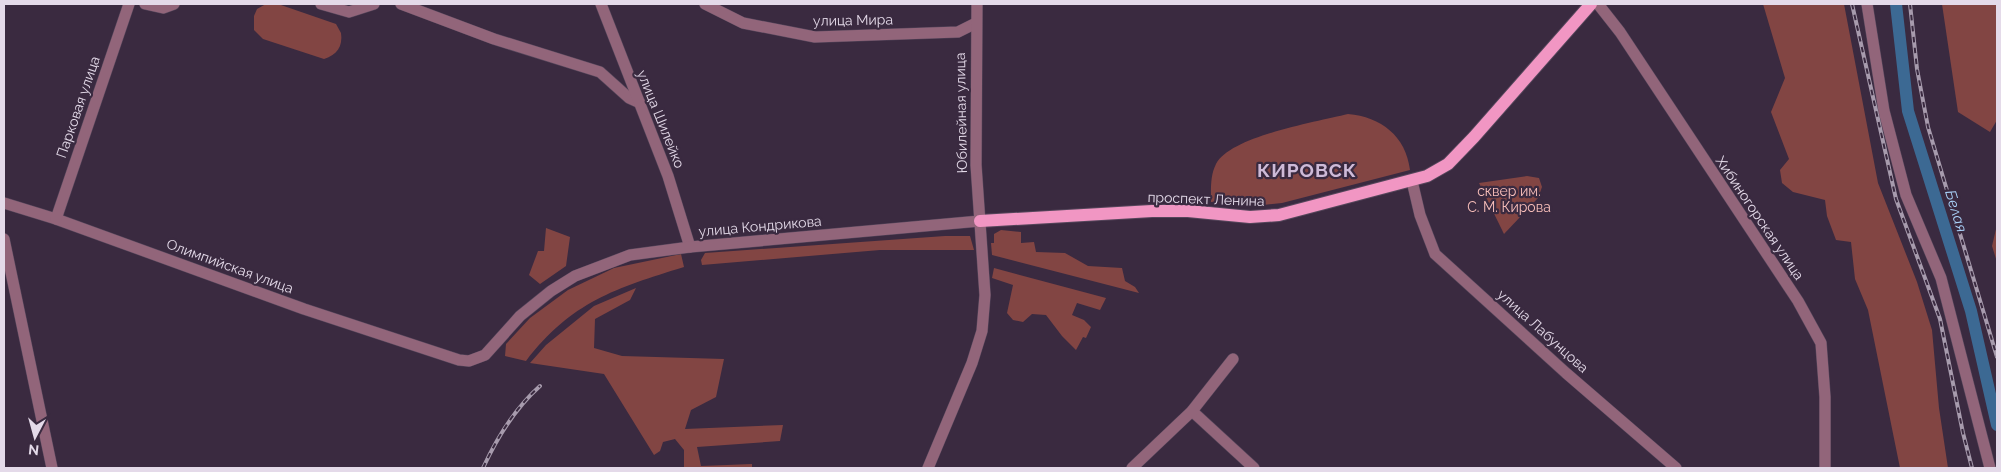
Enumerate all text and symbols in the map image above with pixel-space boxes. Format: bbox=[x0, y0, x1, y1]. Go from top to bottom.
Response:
street label: улица Мира bbox=[813, 11, 893, 29]
street label: Юбилейная улица bbox=[952, 52, 970, 174]
street label: Парковая улица bbox=[53, 54, 103, 160]
street label: улица Шилейко bbox=[634, 68, 688, 170]
street label: Хибиногорская улица bbox=[1713, 153, 1807, 283]
district label: КИРОВСК bbox=[1257, 159, 1357, 181]
park label: сквер им. С. М. Кирова bbox=[1467, 183, 1551, 215]
water label: Белая bbox=[1941, 188, 1971, 234]
street label: проспект Ленина bbox=[1147, 189, 1265, 209]
street label: улица Кондрикова bbox=[698, 213, 822, 239]
street label: Олимпийская улица bbox=[164, 236, 296, 296]
street label: улица Лабунцова bbox=[1494, 286, 1592, 376]
north arrow bbox=[10, 412, 60, 462]
text: N bbox=[27, 441, 40, 458]

